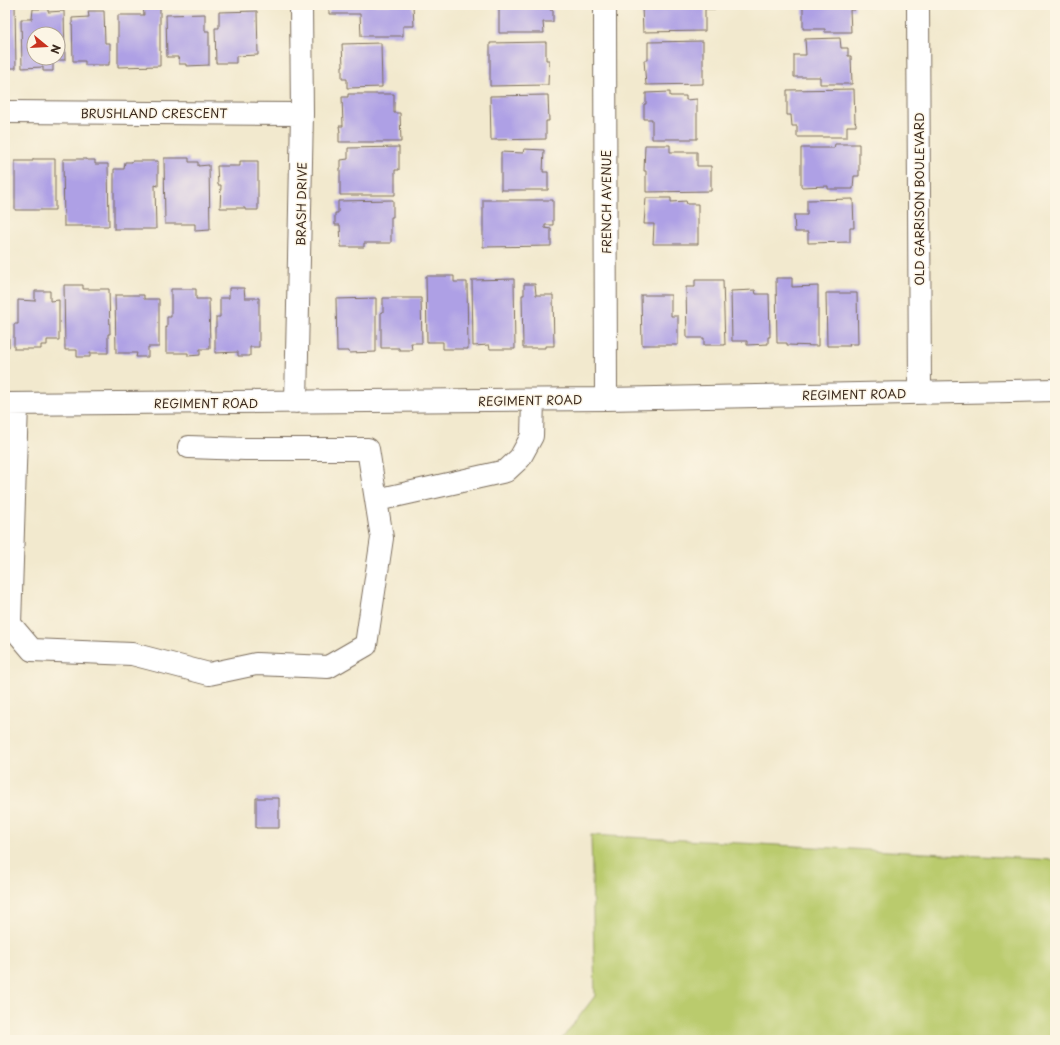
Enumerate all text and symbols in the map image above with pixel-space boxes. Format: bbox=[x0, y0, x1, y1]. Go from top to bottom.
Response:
north arrow bbox=[26, 26, 66, 66]
text: N bbox=[46, 42, 65, 56]
street label: BRUSHLAND CRESCENT bbox=[80, 104, 228, 122]
street label: OLD GARRISON BOULEVARD bbox=[910, 112, 928, 286]
street label: FRENCH AVENUE bbox=[597, 150, 615, 254]
street label: BRASH DRIVE bbox=[291, 162, 311, 246]
street label: REGIMENT ROAD bbox=[802, 384, 906, 404]
street label: REGIMENT ROAD bbox=[478, 390, 582, 410]
street label: REGIMENT ROAD bbox=[154, 394, 258, 412]

